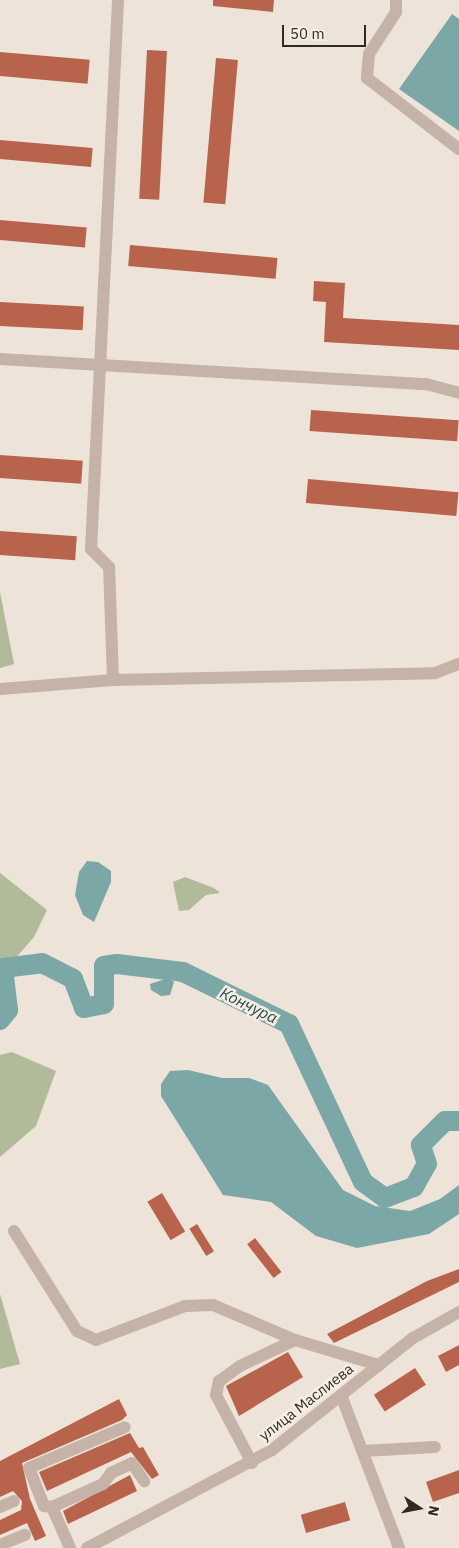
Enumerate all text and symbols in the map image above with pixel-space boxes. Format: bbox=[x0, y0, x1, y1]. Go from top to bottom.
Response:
scale bar bbox=[284, 15, 368, 47]
text: 50 m bbox=[290, 24, 325, 43]
water label: Кончура bbox=[217, 983, 281, 1027]
street label: улица Маслиева bbox=[255, 1360, 357, 1444]
north arrow bbox=[394, 1483, 444, 1533]
text: N bbox=[424, 1504, 444, 1518]

